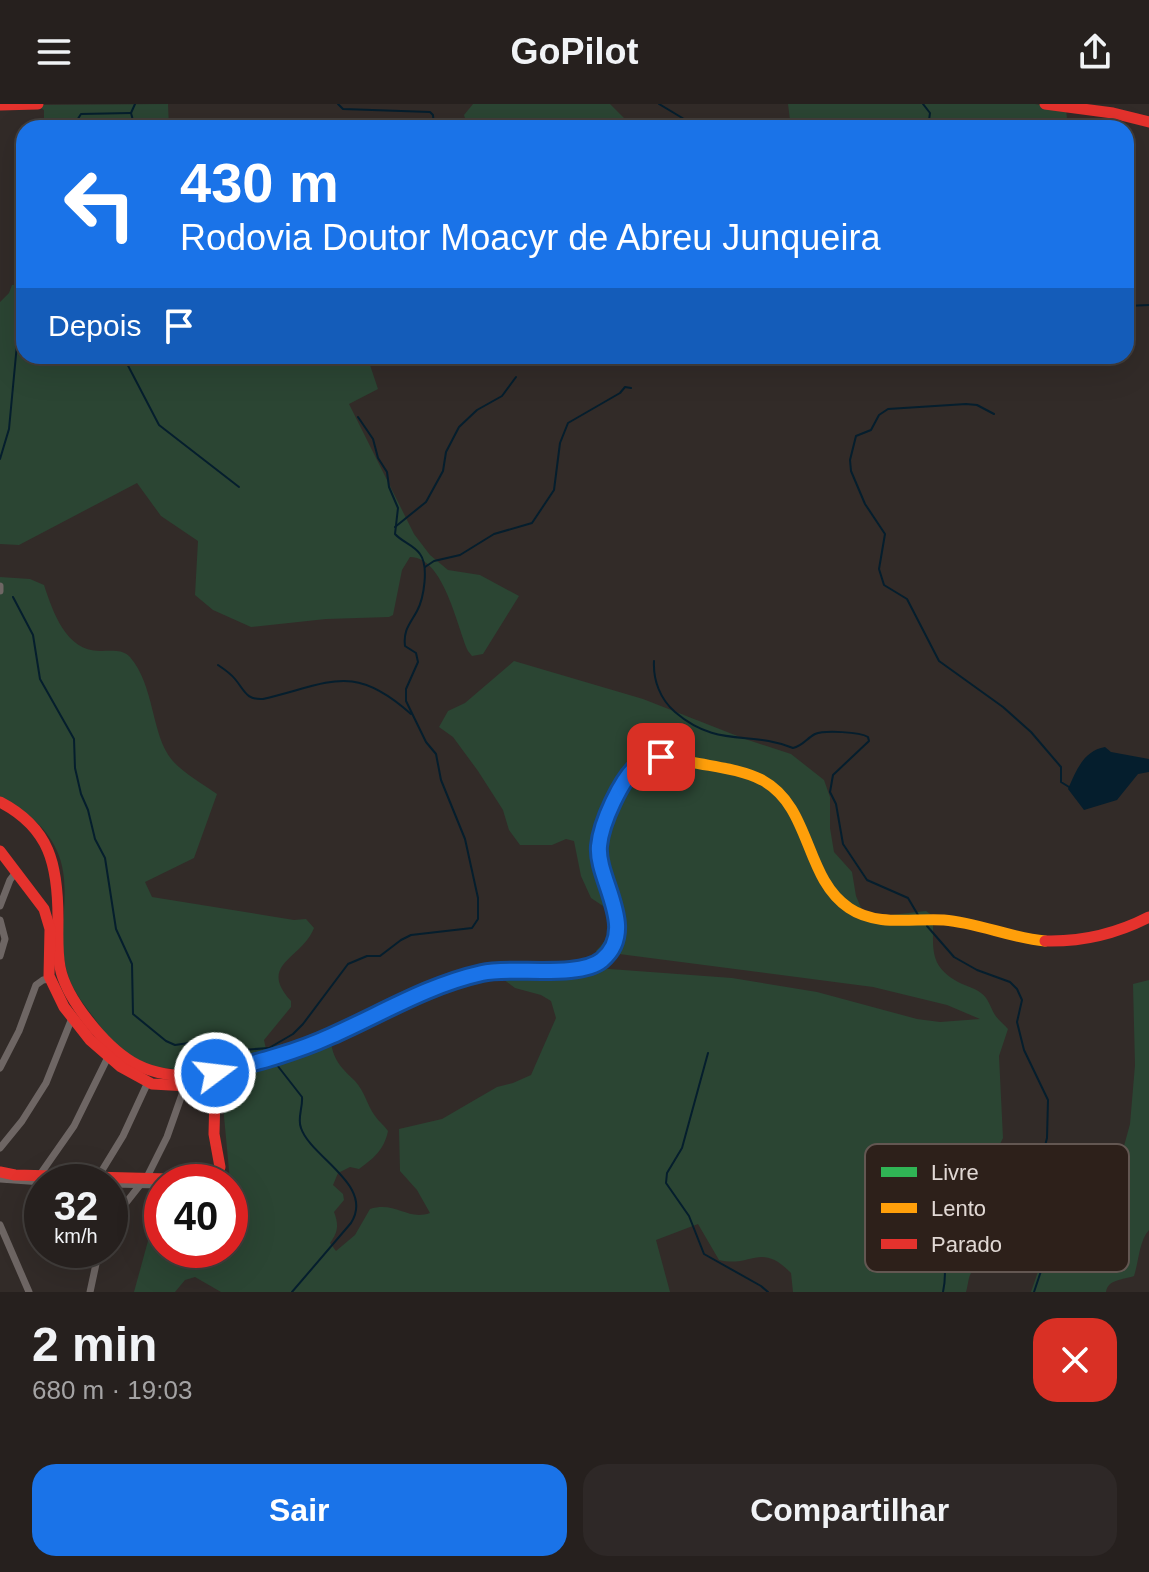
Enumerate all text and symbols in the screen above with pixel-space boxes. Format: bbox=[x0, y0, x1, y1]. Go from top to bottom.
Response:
icon: menu bbox=[32, 30, 76, 74]
icon: share bbox=[1073, 30, 1117, 74]
text: GoPilot bbox=[511, 31, 639, 72]
text: 430 m bbox=[180, 151, 339, 214]
icon: left bbox=[48, 152, 152, 256]
text: Rodovia Doutor Moacyr de Abreu Junqueira bbox=[180, 217, 880, 258]
icon: arrive bbox=[157, 304, 201, 348]
text: Depois bbox=[48, 309, 141, 342]
pin bbox=[627, 723, 695, 791]
icon: arrive bbox=[639, 735, 683, 779]
position arrow bbox=[173, 1031, 257, 1115]
legend bbox=[865, 1144, 1129, 1272]
text: Livre bbox=[931, 1160, 979, 1185]
speed limit sign: 40 bbox=[144, 1164, 248, 1268]
text: 32 bbox=[54, 1184, 98, 1228]
text: Lento bbox=[931, 1196, 986, 1221]
text: km/h bbox=[54, 1225, 98, 1247]
text: Parado bbox=[931, 1232, 1002, 1257]
text: 2 min bbox=[32, 1318, 157, 1371]
button: close bbox=[1033, 1318, 1117, 1402]
text: 680 m · 19:03 bbox=[32, 1375, 192, 1405]
button: Sair bbox=[32, 1464, 567, 1556]
button: Compartilhar bbox=[583, 1464, 1117, 1556]

